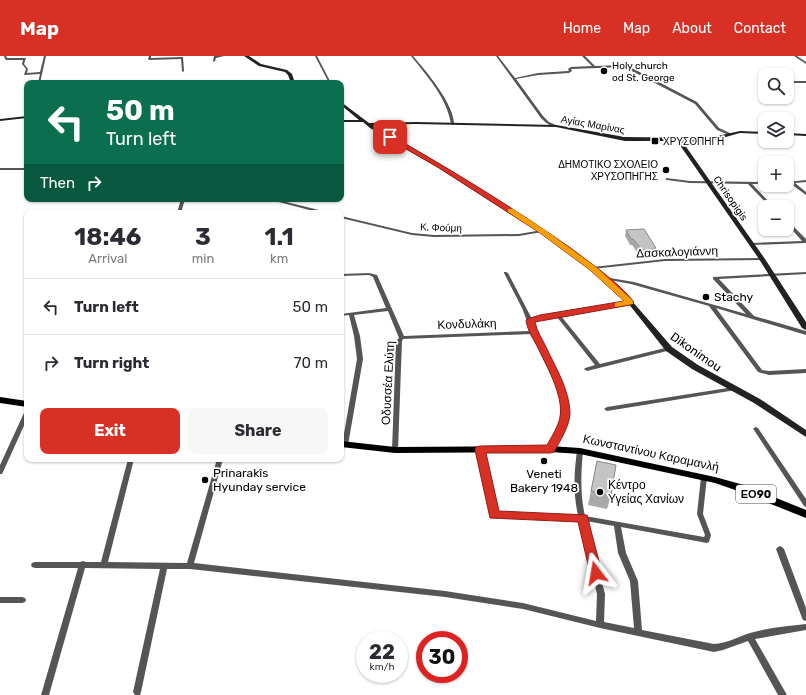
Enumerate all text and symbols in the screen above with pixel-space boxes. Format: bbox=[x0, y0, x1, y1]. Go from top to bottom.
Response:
text: Map bbox=[20, 17, 59, 40]
text: Home bbox=[563, 20, 601, 37]
text: Map bbox=[623, 20, 650, 37]
text: About bbox=[672, 20, 712, 37]
text: Contact bbox=[734, 20, 786, 37]
place label: Holy church od St. George bbox=[612, 60, 675, 84]
marker: Holy church od St. George bbox=[599, 66, 609, 76]
map controls bbox=[758, 68, 794, 236]
button: search bbox=[758, 68, 794, 104]
text: 50 m bbox=[106, 94, 175, 127]
icon: left bbox=[40, 96, 92, 148]
button: layers bbox=[758, 112, 794, 148]
street label: Αγίας Μαρίνας bbox=[560, 113, 626, 137]
pin bbox=[373, 120, 407, 154]
icon: arrive bbox=[379, 126, 401, 148]
text: Turn left bbox=[106, 128, 176, 150]
marker: ΧΡΥΣΟΠΗΓΗ bbox=[650, 136, 660, 146]
place label: ΧΡΥΣΟΠΗΓΗ bbox=[663, 136, 724, 148]
button: + bbox=[758, 156, 794, 192]
place label: ΔΗΜΟΤΙΚΟ ΣΧΟΛΕΙΟ ΧΡΥΣΟΠΗΓΗΣ bbox=[558, 159, 658, 183]
marker: ΔΗΜΟΤΙΚΟ ΣΧΟΛΕΙΟ ΧΡΥΣΟΠΗΓΗΣ bbox=[661, 165, 671, 175]
icon: right bbox=[83, 172, 105, 194]
text: Then bbox=[40, 174, 75, 192]
street label: Chrisopigis bbox=[710, 174, 750, 223]
button: − bbox=[758, 200, 794, 236]
street label: Κ. Φούμη bbox=[420, 221, 462, 235]
text: 18:46 bbox=[74, 223, 141, 251]
text: 3 bbox=[195, 223, 211, 251]
text: 1.1 bbox=[265, 223, 294, 251]
street label: Δασκαλογιάννη bbox=[636, 244, 718, 260]
text: Arrival bbox=[88, 251, 127, 266]
text: min bbox=[192, 251, 214, 266]
text: km bbox=[270, 251, 288, 266]
place label: Stachy bbox=[714, 290, 754, 304]
marker: Stachy bbox=[701, 292, 711, 302]
icon: left bbox=[40, 296, 62, 318]
text: Turn left bbox=[74, 298, 139, 316]
text: 50 m bbox=[293, 298, 328, 316]
street label: Κονδυλάκη bbox=[437, 316, 497, 332]
street label: Dikonimou bbox=[668, 329, 724, 375]
street label: Οδυσσέα Ελύτη bbox=[379, 341, 397, 425]
icon: right bbox=[40, 352, 62, 374]
text: Turn right bbox=[74, 354, 149, 372]
text: 70 m bbox=[294, 354, 328, 372]
button: Exit bbox=[40, 408, 180, 454]
button: Share bbox=[188, 408, 328, 454]
street label: Κωνσταντίνου Καραμανλή bbox=[582, 432, 720, 474]
marker: Veneti Bakery 1948 bbox=[539, 456, 549, 466]
place label: Prinarakîs Hyunday service bbox=[213, 466, 306, 494]
place label: Veneti Bakery 1948 bbox=[510, 467, 578, 495]
marker: Prinarakîs Hyunday service bbox=[200, 475, 210, 485]
place label: Κέντρο Υγείας Χανίων bbox=[608, 478, 684, 506]
road number: ΕΟ90 bbox=[736, 485, 776, 503]
marker: Κέντρο Υγείας Χανίων bbox=[595, 487, 605, 497]
position arrow bbox=[575, 552, 617, 594]
speed limit sign: 30 bbox=[416, 631, 468, 683]
text: 22 bbox=[369, 640, 395, 664]
text: km/h bbox=[370, 661, 394, 673]

